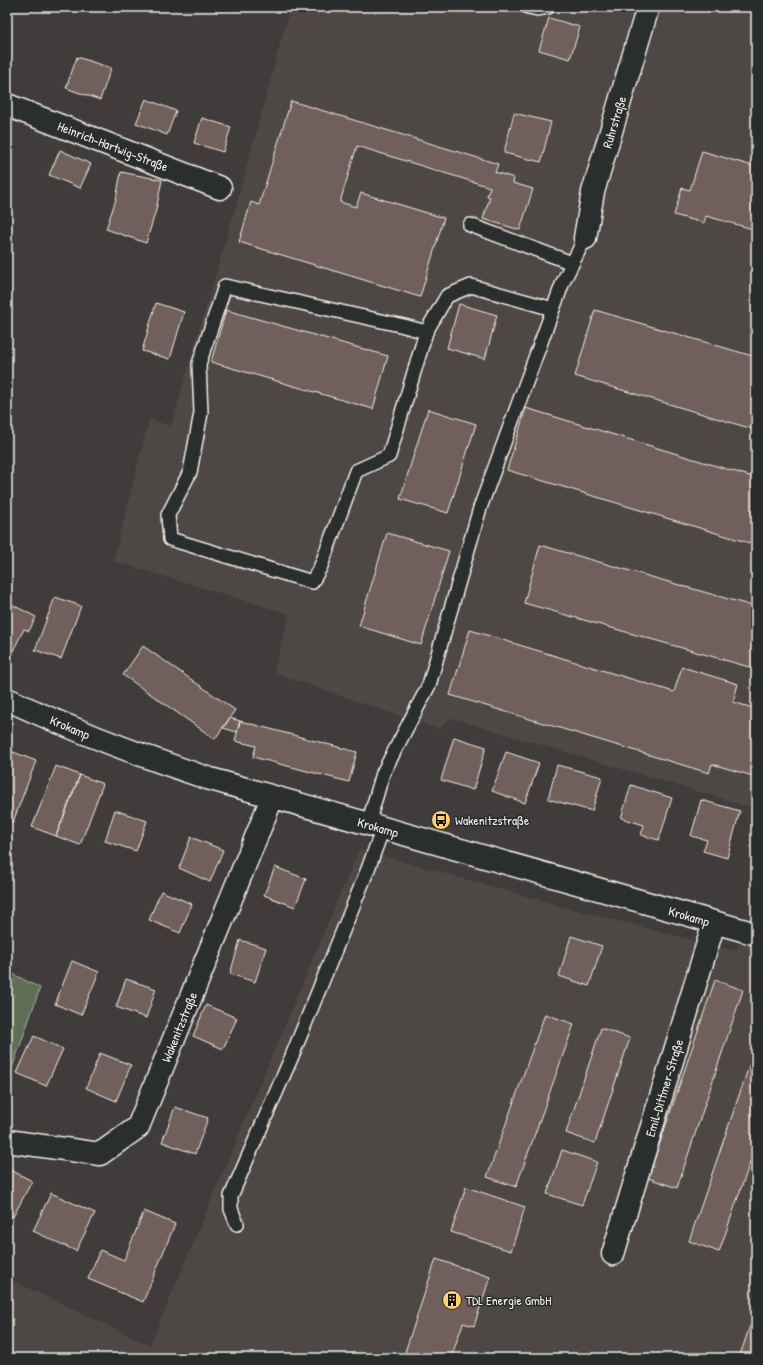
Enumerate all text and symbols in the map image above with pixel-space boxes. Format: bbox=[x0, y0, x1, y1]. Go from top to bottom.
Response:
street label: Ruhrstraße bbox=[598, 94, 630, 150]
street label: Heinrich-Hartwig-Straße bbox=[55, 117, 171, 175]
street label: Krokamp bbox=[47, 711, 93, 744]
bus stop icon: Wakenitzstraße bbox=[430, 809, 452, 831]
place label: Wakenitzstraße bbox=[455, 811, 529, 829]
street label: Krokamp bbox=[355, 813, 401, 842]
street label: Krokamp bbox=[666, 902, 712, 931]
street label: Wakenitzstraße bbox=[157, 989, 201, 1065]
street label: Emil-Dittmer-Straße bbox=[641, 1037, 687, 1139]
building icon: TDL Energie GmbH bbox=[441, 1289, 463, 1311]
place label: TDL Energie GmbH bbox=[466, 1291, 551, 1309]

